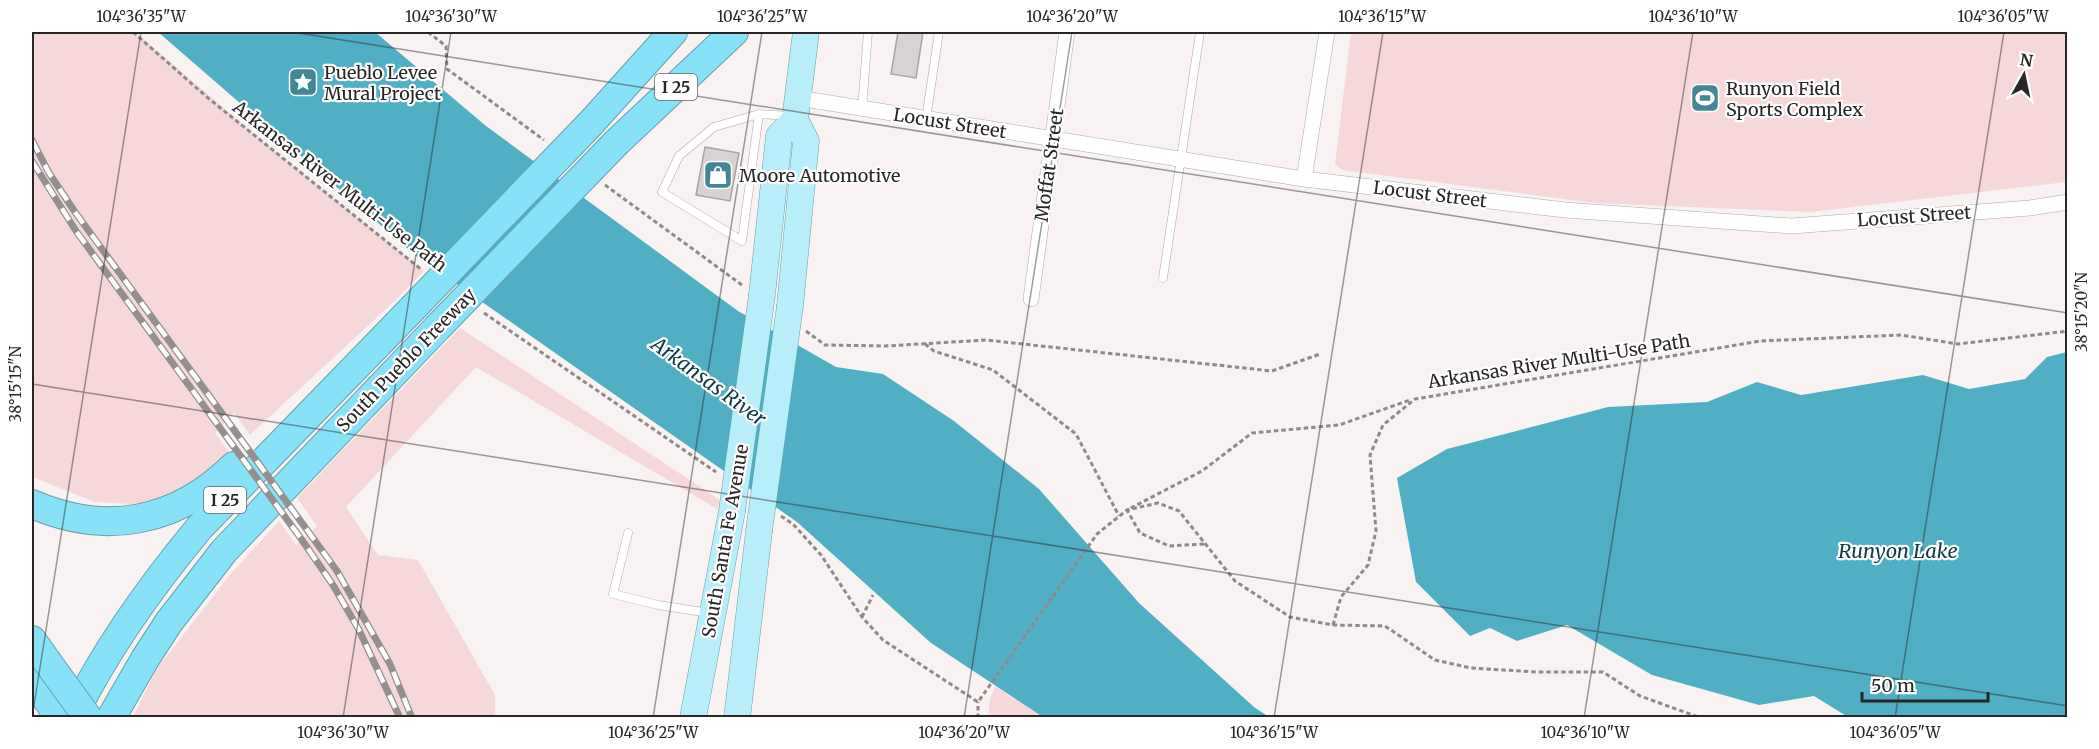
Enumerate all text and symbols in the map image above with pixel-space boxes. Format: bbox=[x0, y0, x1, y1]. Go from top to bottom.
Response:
text: 104°36'35"W bbox=[96, 7, 187, 26]
text: 104°36'30"W bbox=[405, 7, 498, 26]
text: 104°36'25"W bbox=[717, 7, 808, 26]
text: 104°36'20"W bbox=[1026, 7, 1119, 26]
text: 104°36'15"W bbox=[1338, 7, 1427, 26]
text: 104°36'10"W bbox=[1648, 7, 1739, 26]
text: 104°36'05"W bbox=[1958, 7, 2049, 26]
north arrow bbox=[1994, 45, 2054, 105]
text: N bbox=[2019, 49, 2035, 71]
place label: Pueblo Levee Mural Project bbox=[324, 61, 441, 105]
place icon: Pueblo Levee Mural Project bbox=[287, 66, 319, 98]
road number: I 25 bbox=[655, 74, 697, 100]
place label: Runyon Field Sports Complex bbox=[1726, 77, 1863, 121]
sports icon: Runyon Field Sports Complex bbox=[1689, 82, 1721, 114]
street label: Arkansas River Multi-Use Path bbox=[228, 95, 452, 277]
street label: Locust Street bbox=[892, 103, 1008, 143]
street label: Moffat Street bbox=[1030, 107, 1068, 223]
shop icon: Moore Automotive bbox=[702, 159, 734, 191]
place label: Moore Automotive bbox=[739, 164, 901, 187]
street label: Locust Street bbox=[1372, 176, 1488, 212]
street label: Locust Street bbox=[1856, 201, 1972, 231]
text: 38°15'20"N bbox=[2072, 272, 2091, 352]
street label: South Pueblo Freeway bbox=[331, 283, 481, 437]
street label: Arkansas River Multi-Use Path bbox=[1425, 329, 1692, 393]
water label: Arkansas River bbox=[645, 330, 772, 431]
text: 38°15'15"N bbox=[6, 345, 25, 422]
street label: South Santa Fe Avenue bbox=[697, 442, 753, 640]
road number: I 25 bbox=[204, 487, 246, 513]
water label: Runyon Lake bbox=[1838, 538, 1958, 563]
scale bar bbox=[1862, 665, 1988, 703]
text: 50 m bbox=[1871, 674, 1915, 697]
text: 104°36'30"W bbox=[297, 723, 390, 742]
text: 104°36'25"W bbox=[608, 723, 699, 742]
text: 104°36'20"W bbox=[918, 723, 1011, 742]
text: 104°36'15"W bbox=[1230, 723, 1319, 742]
text: 104°36'10"W bbox=[1540, 723, 1631, 742]
text: 104°36'05"W bbox=[1850, 723, 1941, 742]

